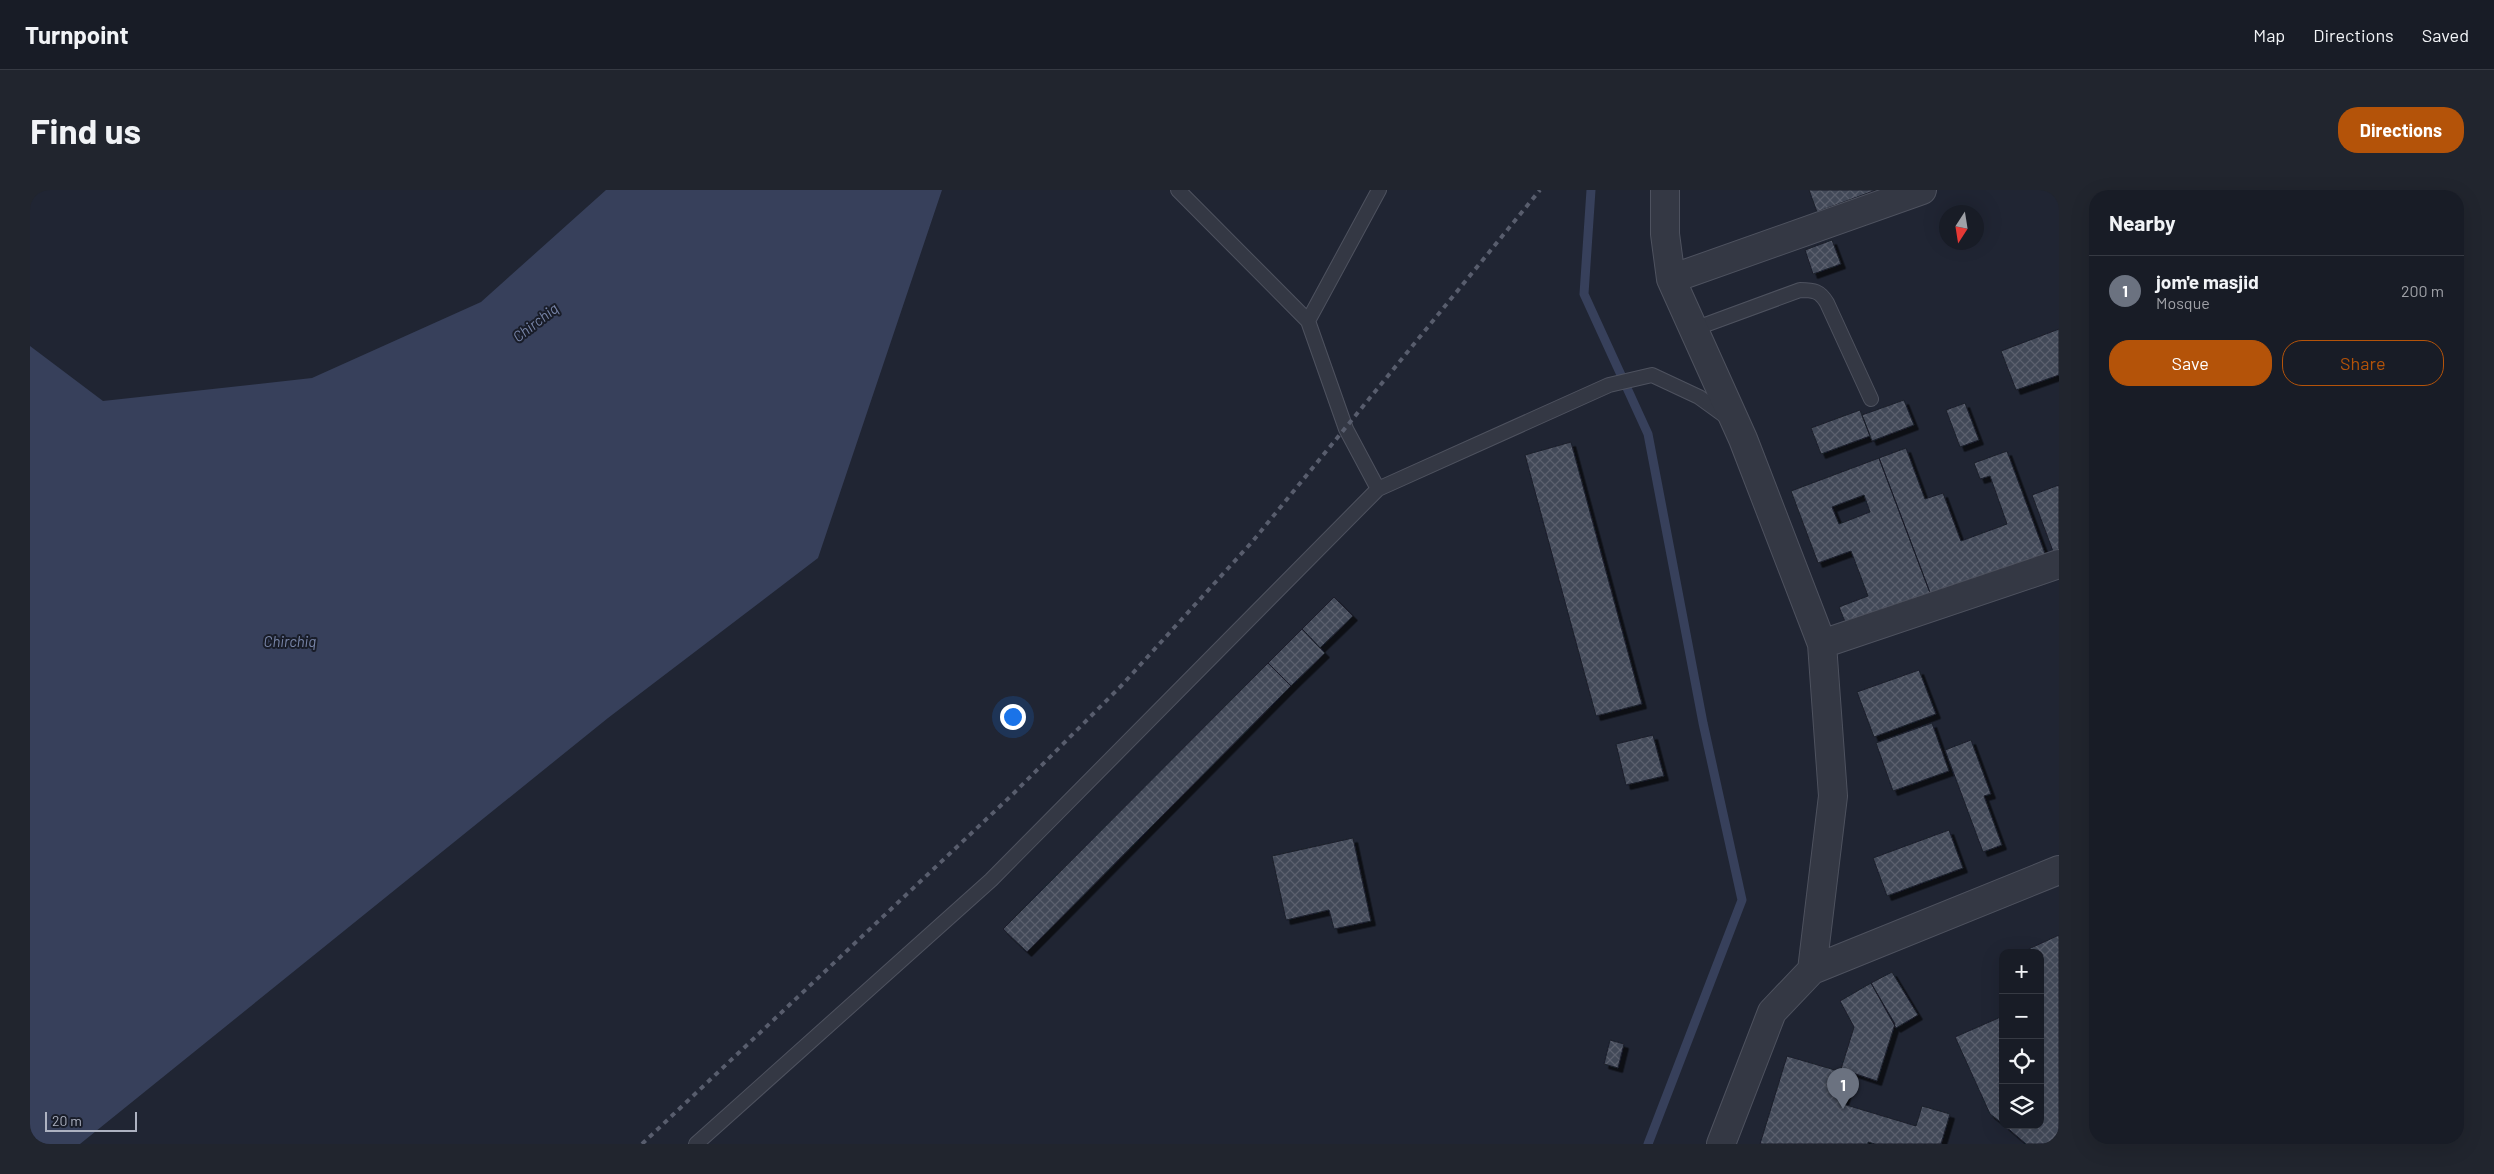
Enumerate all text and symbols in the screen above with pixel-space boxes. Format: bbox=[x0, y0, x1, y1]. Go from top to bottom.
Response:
text: Turnpoint bbox=[25, 20, 129, 49]
text: Map bbox=[2253, 24, 2285, 46]
text: Directions bbox=[2313, 24, 2394, 46]
text: Saved bbox=[2422, 24, 2469, 46]
button: Directions bbox=[2338, 107, 2464, 153]
text: Find us bbox=[30, 109, 141, 151]
north arrow bbox=[1939, 205, 1984, 250]
text: Nearby bbox=[2109, 210, 2175, 235]
text: jom'e masjid bbox=[2156, 270, 2259, 293]
text: 1 bbox=[2122, 281, 2128, 300]
text: 200 m bbox=[2401, 281, 2444, 300]
text: Mosque bbox=[2156, 293, 2210, 312]
water label: Chirchiq bbox=[509, 299, 561, 345]
button: Save bbox=[2109, 340, 2272, 386]
button: Share bbox=[2282, 340, 2444, 386]
water label: Chirchiq bbox=[264, 632, 316, 650]
your location bbox=[1000, 704, 1026, 730]
map controls bbox=[1999, 949, 2044, 1129]
button: + bbox=[1999, 949, 2044, 994]
button: − bbox=[1999, 994, 2044, 1039]
button: locate bbox=[1999, 1039, 2044, 1084]
pin: 1 bbox=[1827, 1068, 1859, 1109]
button: layers bbox=[1999, 1084, 2044, 1129]
scale bar bbox=[45, 1109, 138, 1132]
text: 20 m bbox=[52, 1112, 82, 1129]

